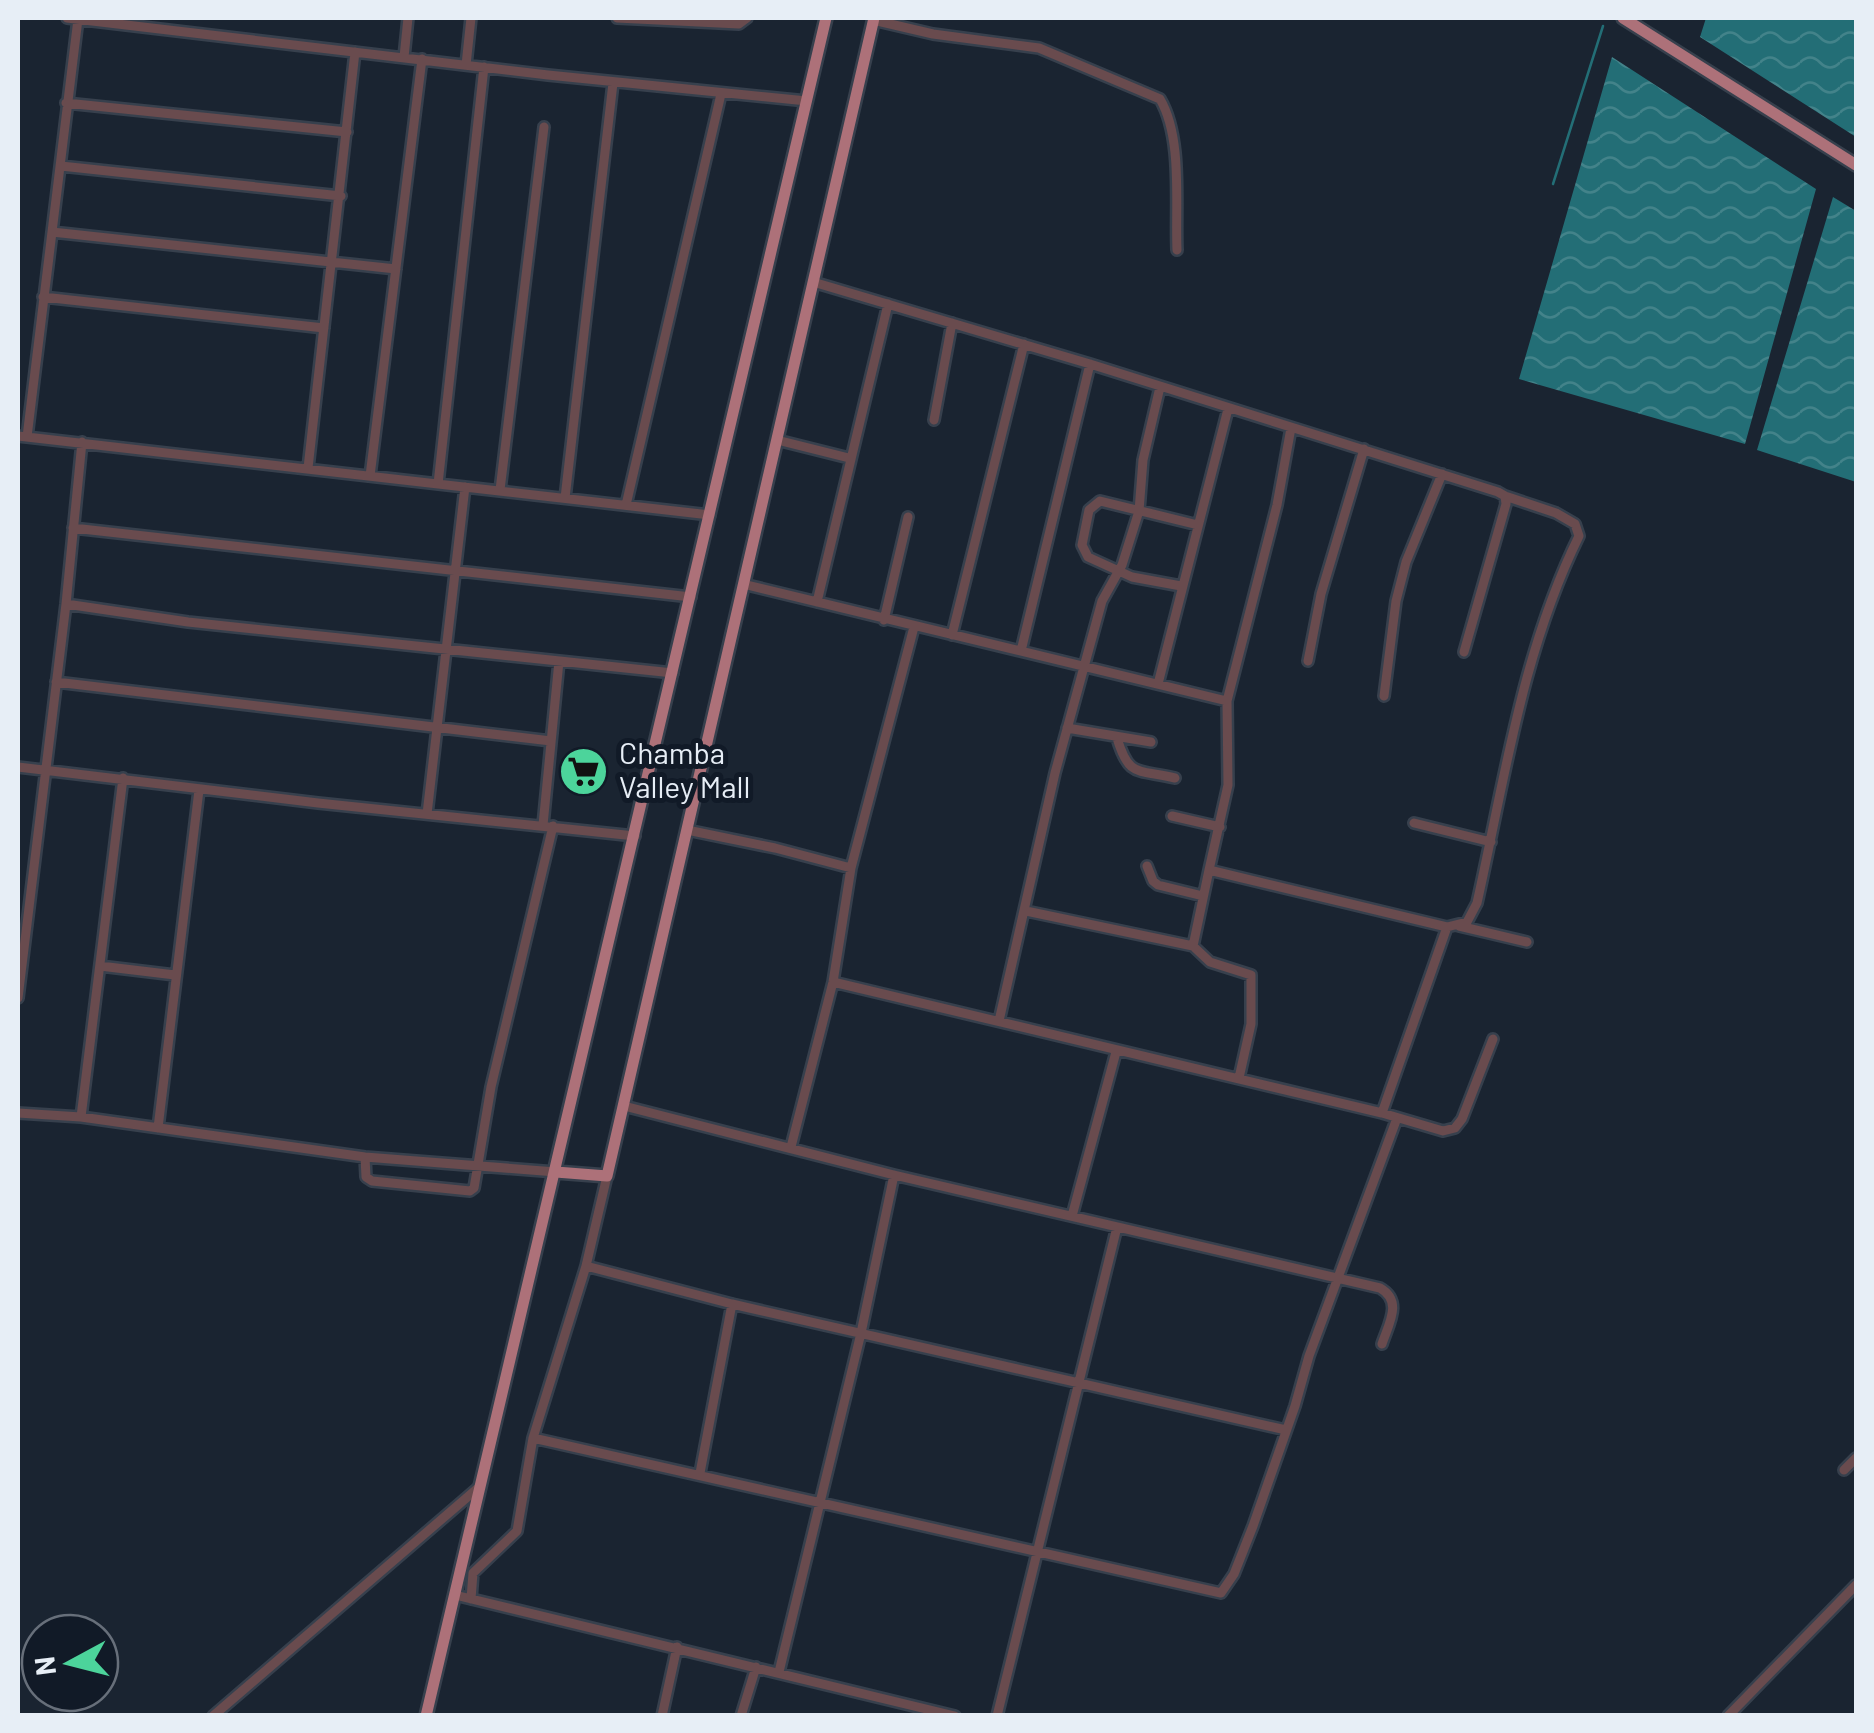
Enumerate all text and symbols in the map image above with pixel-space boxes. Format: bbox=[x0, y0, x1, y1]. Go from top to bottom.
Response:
place label: Chamba Valley Mall bbox=[619, 734, 750, 804]
supermarket icon: Chamba Valley Mall bbox=[558, 745, 610, 797]
north arrow bbox=[20, 1613, 120, 1713]
text: N bbox=[26, 1655, 62, 1677]

